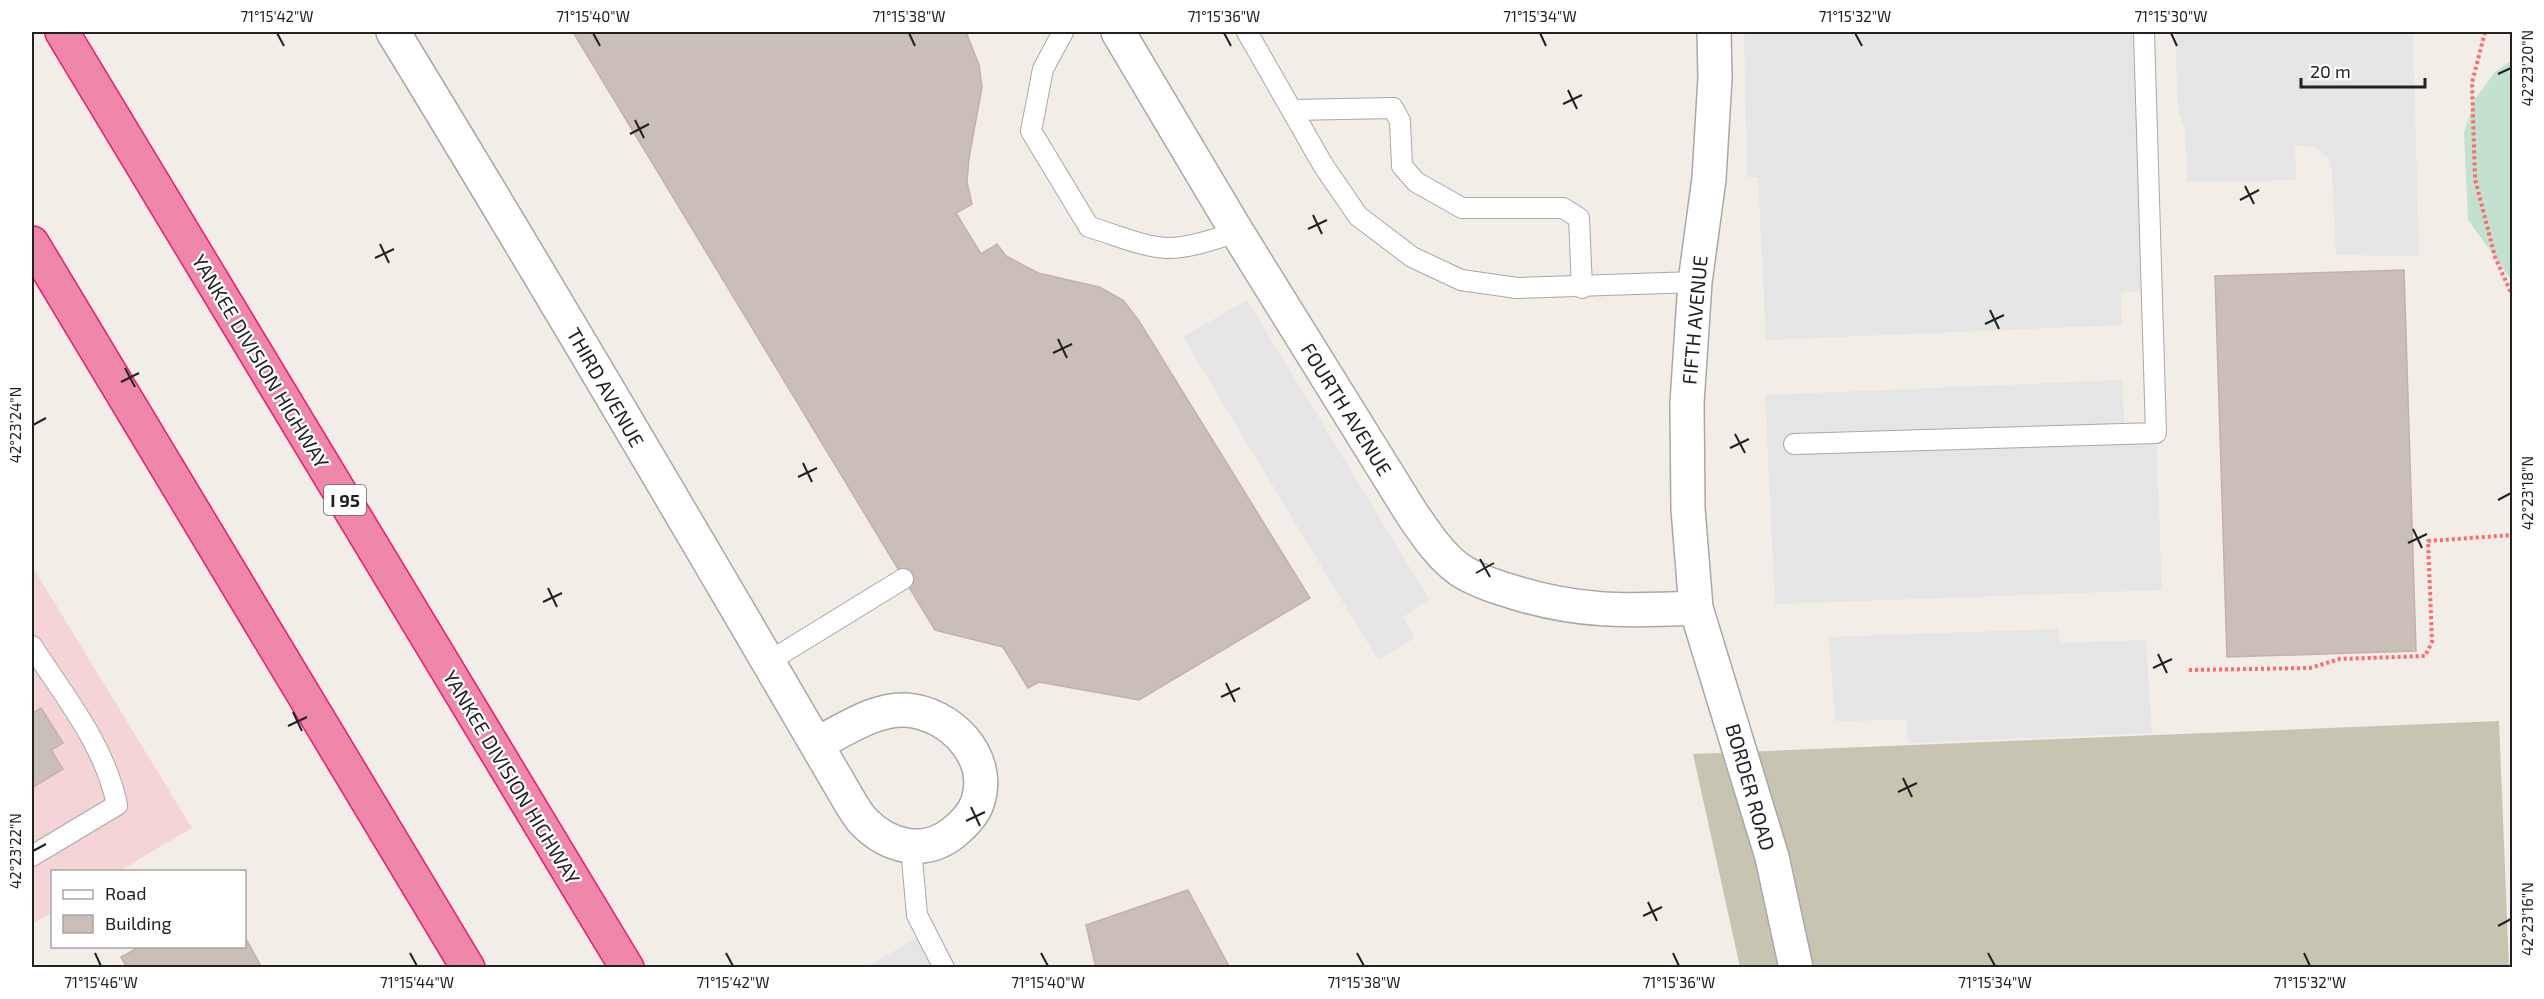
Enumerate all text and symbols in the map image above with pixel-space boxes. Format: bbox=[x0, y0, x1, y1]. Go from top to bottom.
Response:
text: 71°15'42"W bbox=[240, 7, 314, 25]
text: 71°15'40"W bbox=[556, 7, 630, 25]
text: 71°15'38"W bbox=[872, 7, 946, 25]
text: 71°15'36"W bbox=[1188, 7, 1260, 25]
text: 71°15'34"W bbox=[1503, 7, 1577, 25]
text: 71°15'32"W bbox=[1819, 7, 1891, 25]
text: 71°15'30"W bbox=[2134, 7, 2208, 25]
text: 42°23'20"N bbox=[2518, 30, 2536, 106]
scale bar bbox=[2301, 51, 2426, 89]
text: 20 m bbox=[2310, 60, 2351, 82]
street label: YANKEE DIVISION HIGHWAY bbox=[187, 250, 335, 473]
street label: FIFTH AVENUE bbox=[1676, 254, 1712, 386]
street label: THIRD AVENUE bbox=[562, 323, 650, 451]
street label: FOURTH AVENUE bbox=[1296, 338, 1398, 480]
text: 42°23'24"N bbox=[6, 387, 24, 463]
text: 42°23'18"N bbox=[2518, 456, 2536, 530]
road number: I 95 bbox=[324, 485, 366, 515]
street label: YANKEE DIVISION HIGHWAY bbox=[438, 666, 586, 889]
street label: BORDER ROAD bbox=[1721, 721, 1781, 853]
text: 42°23'22"N bbox=[6, 813, 24, 889]
legend bbox=[51, 870, 246, 948]
text: Road bbox=[105, 882, 146, 904]
text: 42°23'16"N bbox=[2518, 882, 2536, 956]
text: Building bbox=[105, 912, 172, 934]
text: 71°15'46"W bbox=[64, 973, 138, 991]
text: 71°15'44"W bbox=[380, 973, 454, 991]
text: 71°15'42"W bbox=[696, 973, 770, 991]
text: 71°15'40"W bbox=[1011, 973, 1085, 991]
text: 71°15'38"W bbox=[1327, 973, 1401, 991]
text: 71°15'36"W bbox=[1643, 973, 1715, 991]
text: 71°15'34"W bbox=[1958, 973, 2032, 991]
text: 71°15'32"W bbox=[2274, 973, 2346, 991]

